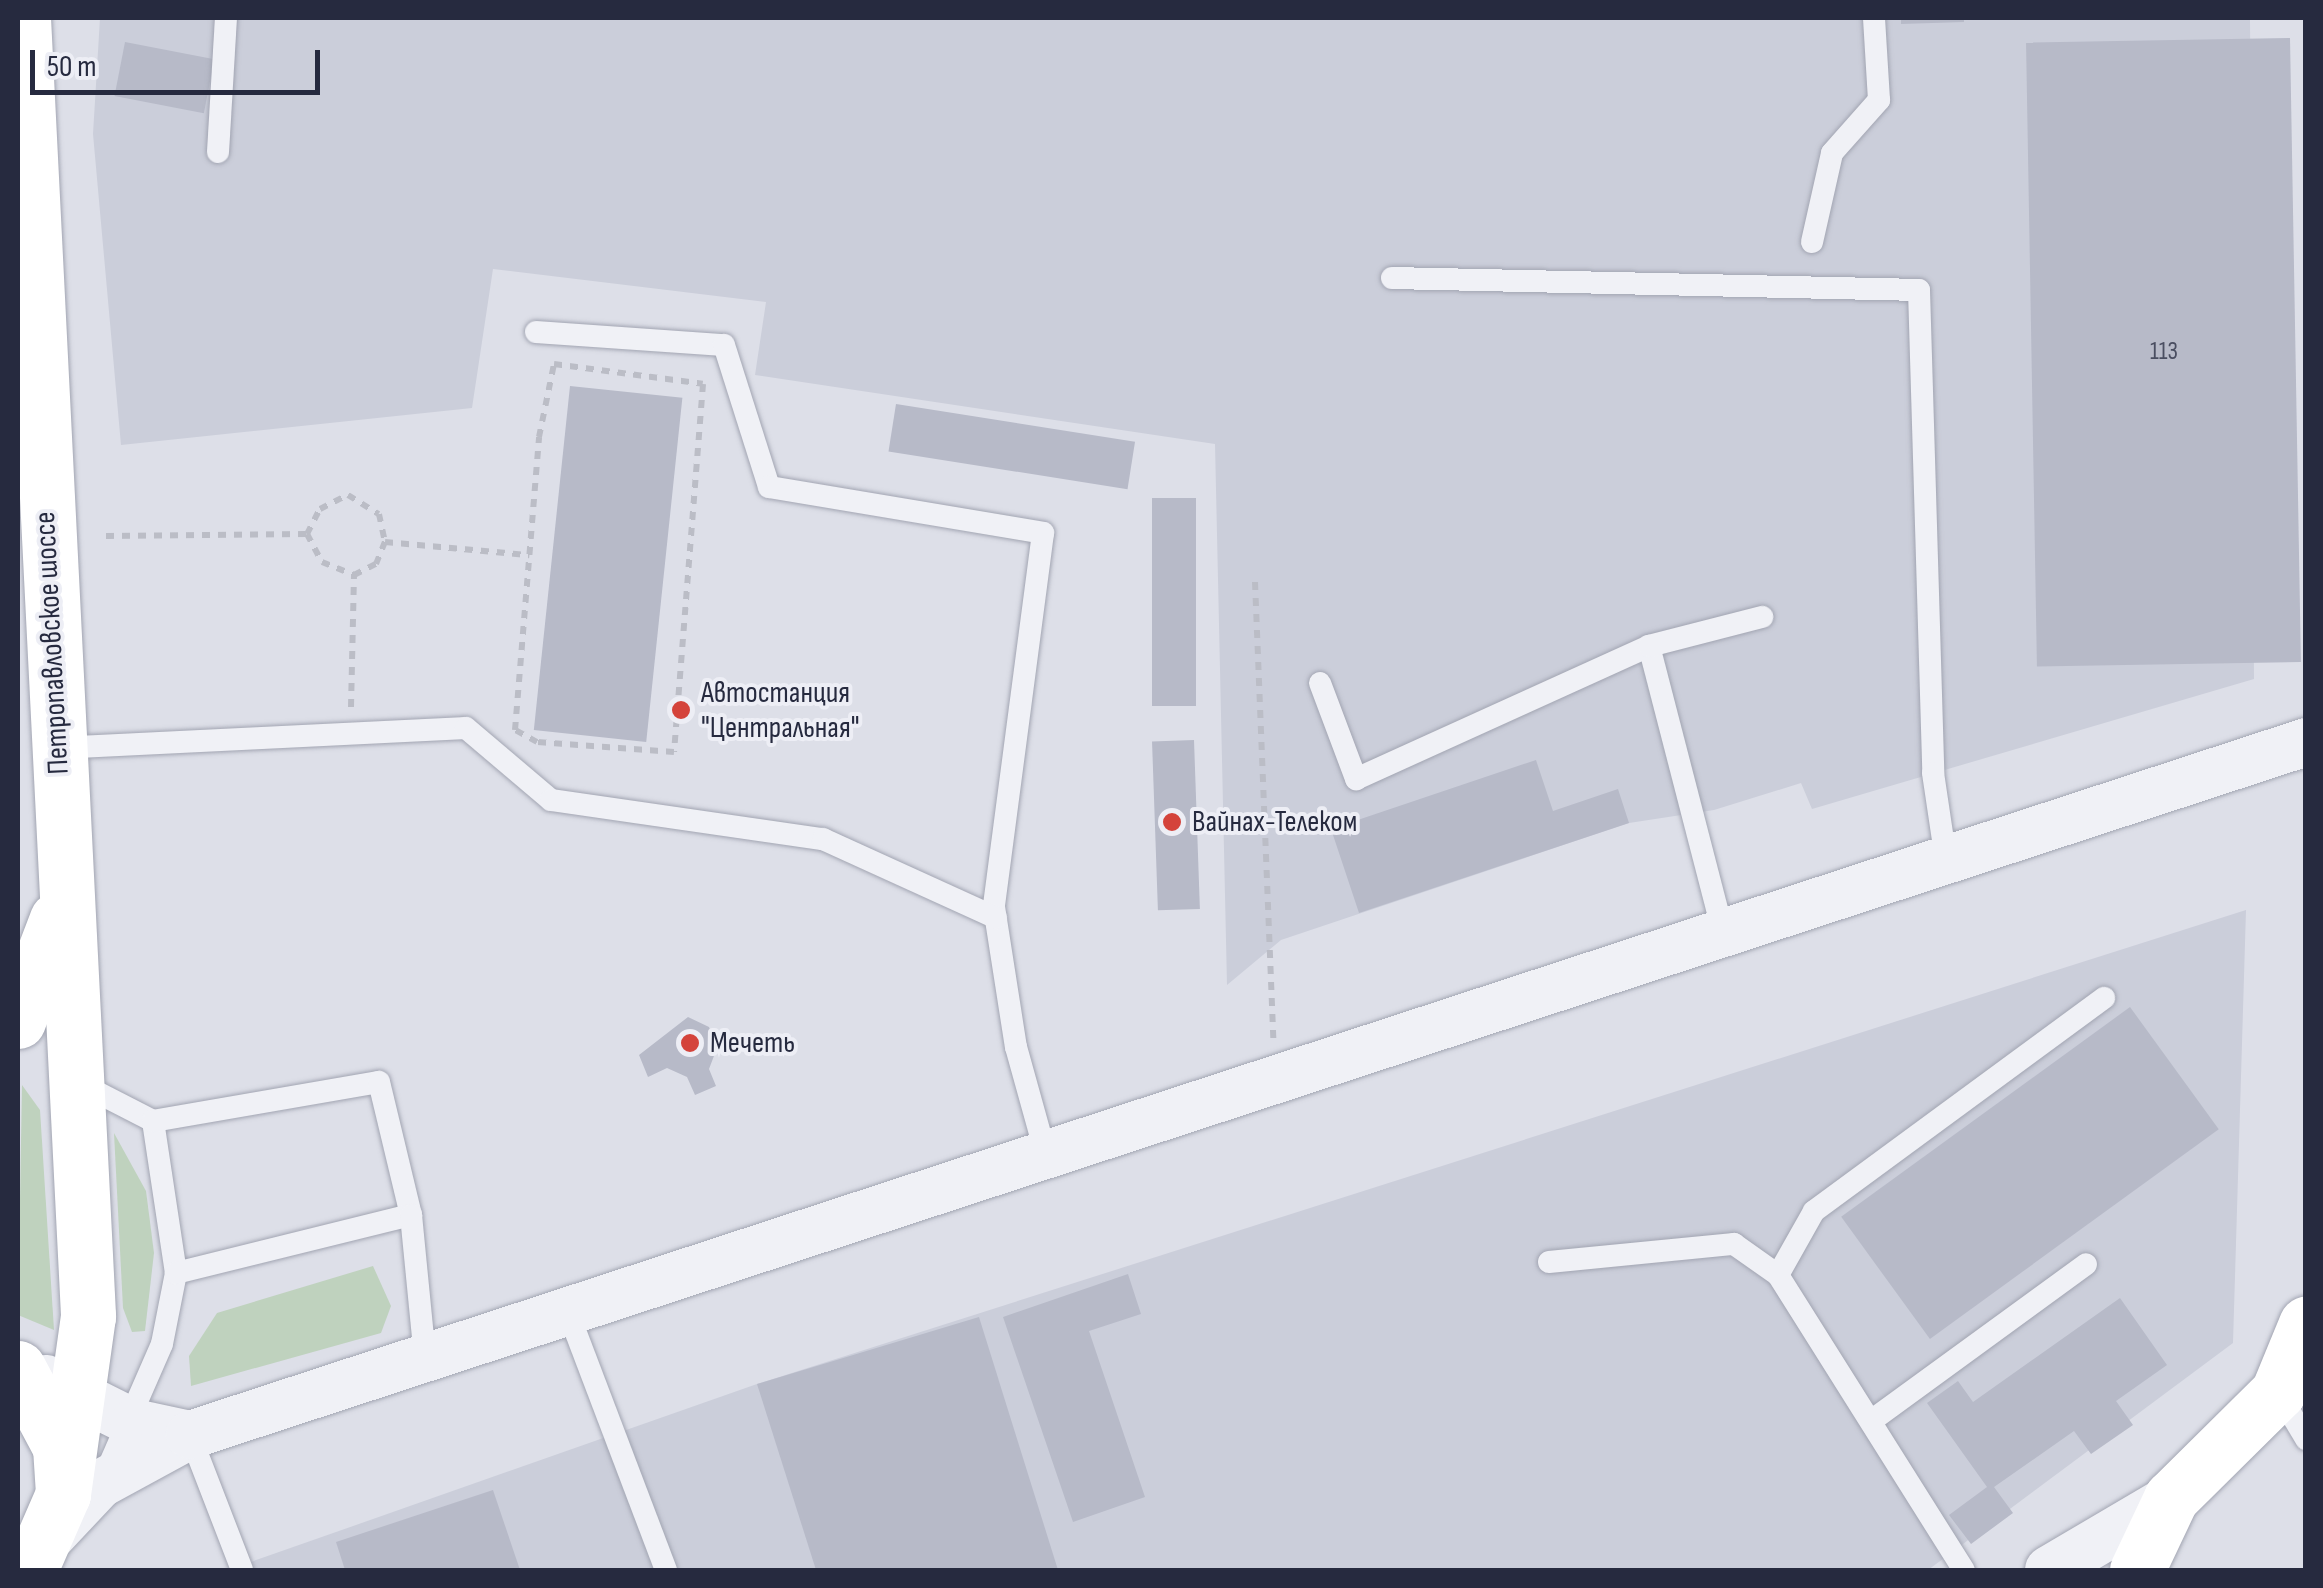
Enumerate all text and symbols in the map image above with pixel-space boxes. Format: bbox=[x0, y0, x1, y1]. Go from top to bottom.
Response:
scale bar bbox=[35, 30, 325, 92]
text: 50 m bbox=[47, 49, 96, 85]
house number: 113 bbox=[2150, 337, 2178, 367]
street label: Петропавловское шоссе bbox=[27, 511, 77, 775]
place label: Автостанция "Центральная" bbox=[701, 675, 859, 746]
marker: Автостанция "Центральная" bbox=[670, 699, 692, 721]
place label: Вайнах-Телеком bbox=[1192, 804, 1357, 840]
marker: Вайнах-Телеком bbox=[1161, 811, 1183, 833]
place label: Мечеть bbox=[710, 1025, 795, 1061]
marker: Мечеть bbox=[679, 1032, 701, 1054]

